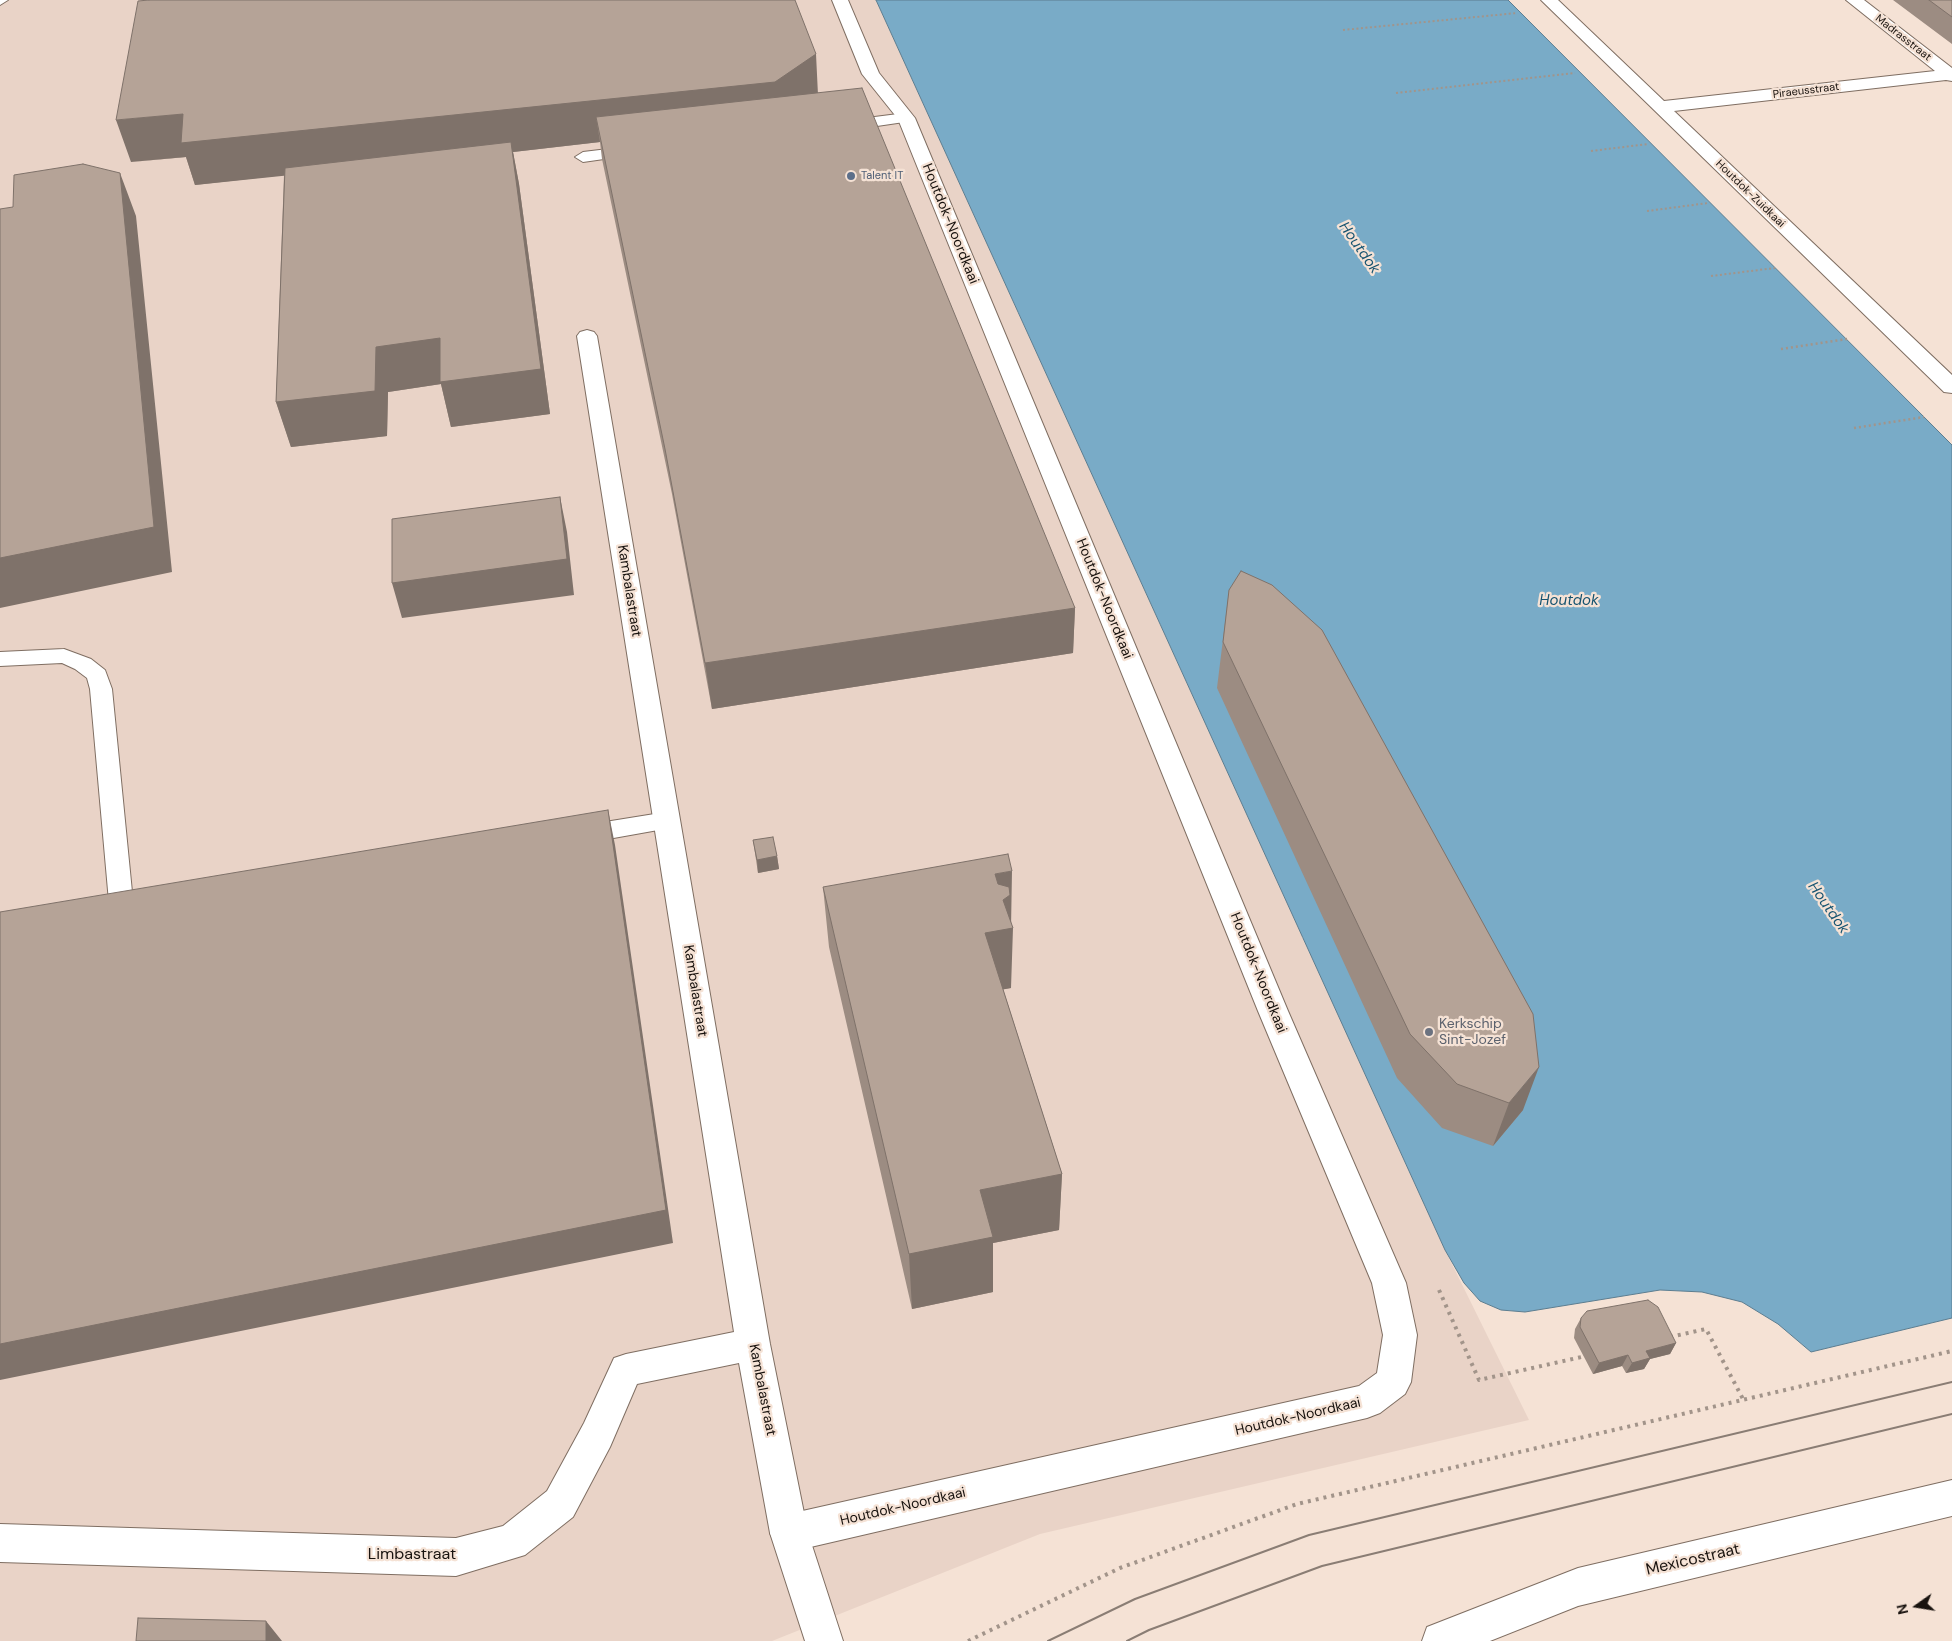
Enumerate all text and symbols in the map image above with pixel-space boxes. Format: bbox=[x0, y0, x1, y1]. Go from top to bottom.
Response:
street label: Madrasstraat bbox=[1872, 12, 1934, 64]
street label: Piraeusstraat bbox=[1772, 80, 1840, 102]
street label: Houtdok-Zuidkaai bbox=[1713, 158, 1787, 230]
street label: Houtdok-Noordkaai bbox=[918, 161, 982, 287]
place label: Talent IT bbox=[861, 169, 903, 183]
marker: Talent IT bbox=[845, 170, 857, 182]
water label: Houtdok bbox=[1335, 219, 1383, 277]
street label: Houtdok-Noordkaai bbox=[1072, 536, 1136, 662]
street label: Kambalastraat bbox=[613, 544, 645, 638]
water label: Houtdok bbox=[1539, 592, 1599, 610]
water label: Houtdok bbox=[1804, 879, 1852, 937]
street label: Houtdok-Noordkaai bbox=[1226, 910, 1290, 1036]
street label: Kambalastraat bbox=[679, 944, 711, 1038]
place label: Kerkschip Sint-Jozef bbox=[1439, 1016, 1506, 1048]
marker: Kerkschip Sint-Jozef bbox=[1423, 1026, 1435, 1038]
street label: Kambalastraat bbox=[745, 1343, 779, 1437]
street label: Houtdok-Noordkaai bbox=[1234, 1394, 1362, 1440]
street label: Houtdok-Noordkaai bbox=[839, 1484, 967, 1530]
street label: Mexicostraat bbox=[1644, 1540, 1742, 1580]
street label: Limbastraat bbox=[368, 1545, 456, 1565]
north arrow bbox=[1892, 1581, 1942, 1631]
text: N bbox=[1892, 1602, 1912, 1616]

